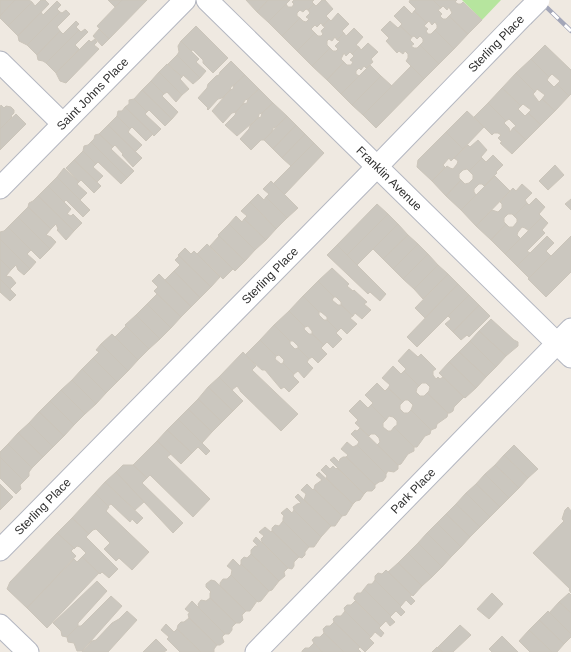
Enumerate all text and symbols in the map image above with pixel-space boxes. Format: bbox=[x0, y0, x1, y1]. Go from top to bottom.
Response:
street label: Sterling Place bbox=[465, 12, 527, 75]
street label: Saint Johns Place bbox=[54, 54, 132, 133]
street label: Franklin Avenue bbox=[353, 143, 425, 214]
street label: Sterling Place bbox=[239, 244, 301, 307]
street label: Park Place bbox=[388, 465, 439, 517]
street label: Sterling Place bbox=[12, 475, 74, 538]

